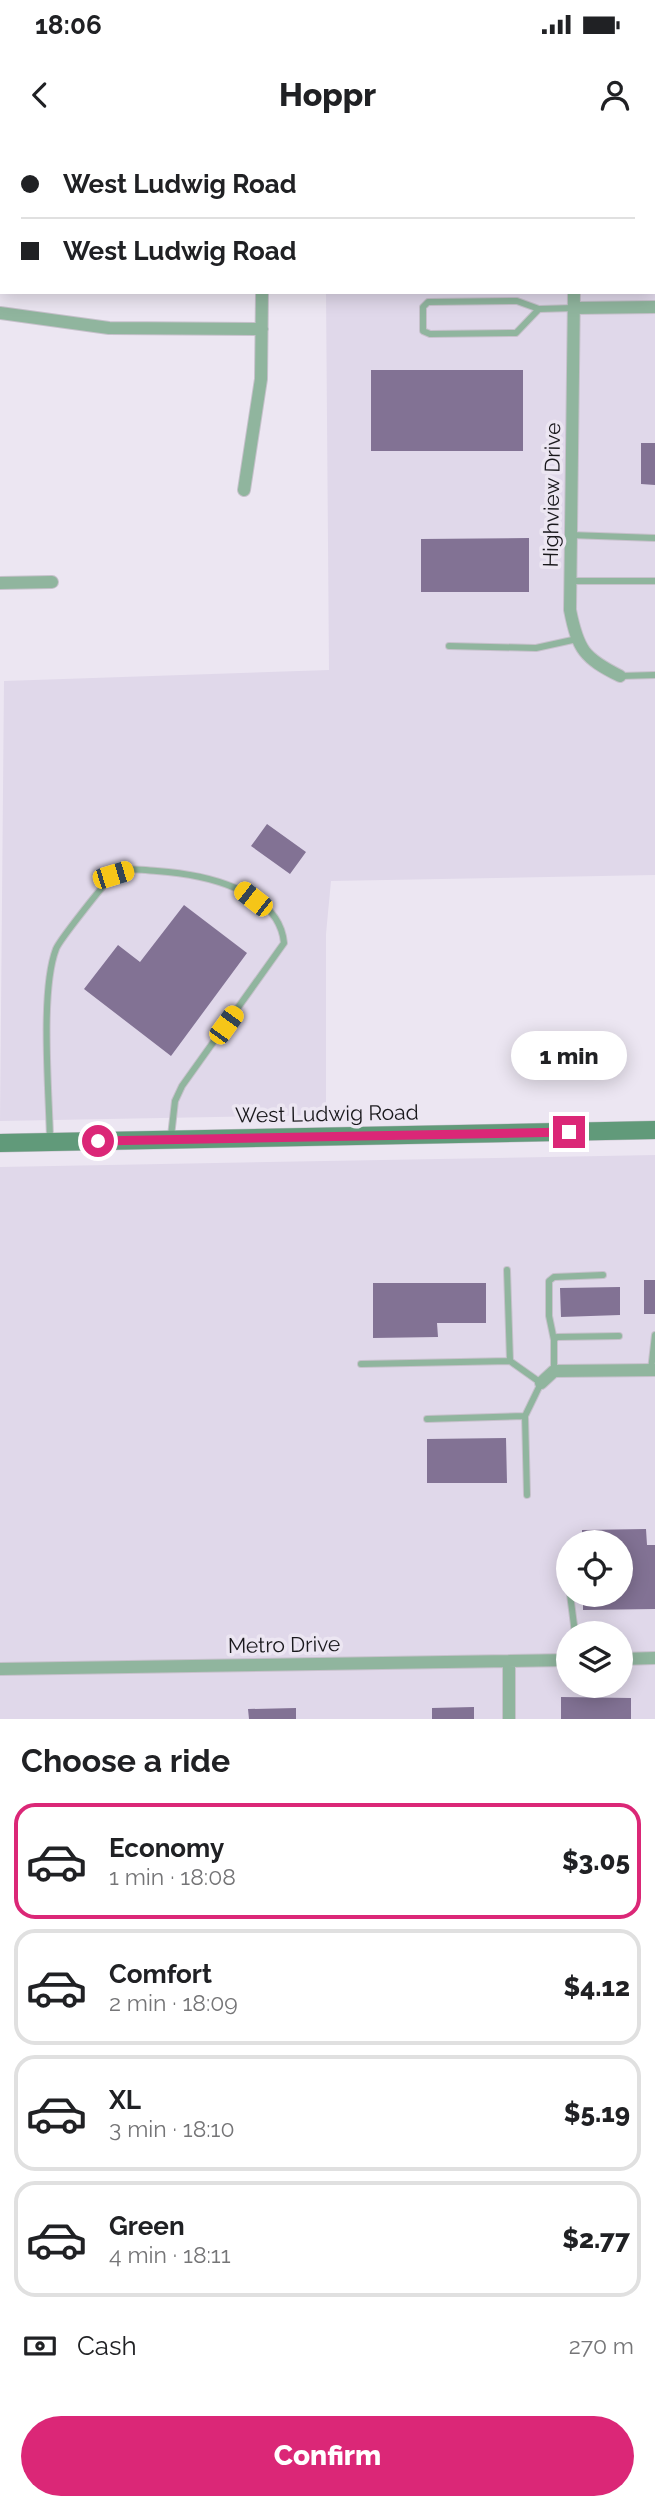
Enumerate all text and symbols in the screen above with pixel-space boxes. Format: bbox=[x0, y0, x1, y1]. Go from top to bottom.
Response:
text: 18:06 bbox=[35, 10, 102, 40]
icon: back bbox=[21, 76, 59, 114]
text: Hoppr bbox=[279, 76, 376, 113]
icon: person bbox=[596, 76, 634, 114]
text: West Ludwig Road bbox=[63, 169, 297, 199]
text: West Ludwig Road bbox=[63, 236, 297, 266]
street label: Highview Drive bbox=[538, 422, 565, 568]
car bbox=[90, 859, 137, 891]
car bbox=[230, 878, 277, 920]
car bbox=[206, 1002, 247, 1048]
callout: 1 min bbox=[511, 1030, 627, 1080]
text: 1 min bbox=[539, 1042, 599, 1069]
street label: West Ludwig Road bbox=[235, 1099, 419, 1128]
route end bbox=[553, 1116, 585, 1148]
route start bbox=[82, 1125, 114, 1157]
map controls bbox=[556, 1530, 633, 1698]
button: locate bbox=[556, 1530, 633, 1607]
button: layers bbox=[556, 1621, 633, 1698]
street label: Metro Drive bbox=[228, 1631, 340, 1658]
text: Choose a ride bbox=[21, 1742, 230, 1779]
icon: car bbox=[25, 1830, 88, 1893]
text: Economy bbox=[109, 1833, 224, 1863]
text: $3.05 bbox=[562, 1846, 630, 1876]
text: 1 min · 18:08 bbox=[109, 1863, 236, 1890]
icon: car bbox=[25, 1956, 88, 2019]
text: Comfort bbox=[109, 1959, 212, 1989]
text: $4.12 bbox=[564, 1972, 630, 2002]
text: 2 min · 18:09 bbox=[109, 1989, 238, 2016]
icon: car bbox=[25, 2082, 88, 2145]
text: XL bbox=[109, 2085, 141, 2115]
text: $5.19 bbox=[564, 2098, 630, 2128]
text: 3 min · 18:10 bbox=[109, 2115, 235, 2142]
icon: car bbox=[25, 2208, 88, 2271]
text: Green bbox=[109, 2211, 185, 2241]
text: $2.77 bbox=[562, 2224, 630, 2254]
text: 4 min · 18:11 bbox=[109, 2241, 231, 2268]
icon: cash bbox=[21, 2327, 59, 2365]
text: Cash bbox=[77, 2331, 137, 2361]
text: 270 m bbox=[569, 2332, 634, 2359]
button: Confirm bbox=[21, 2416, 634, 2496]

